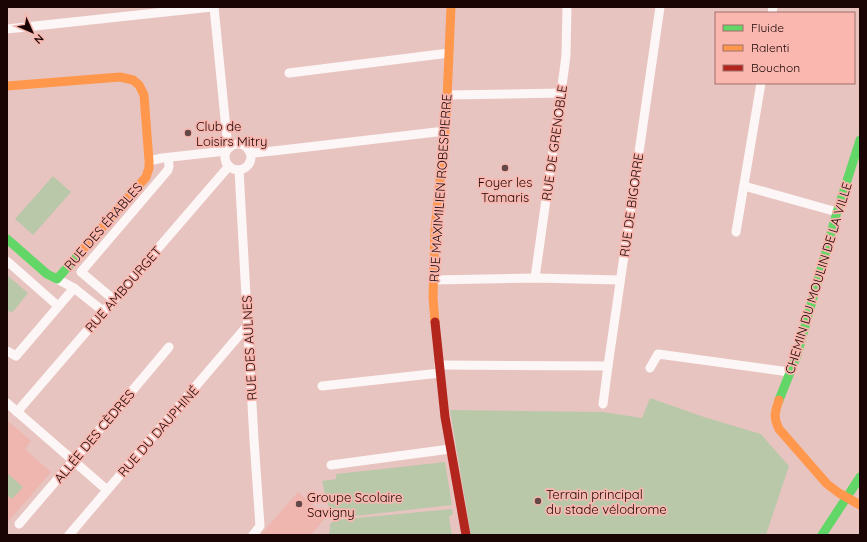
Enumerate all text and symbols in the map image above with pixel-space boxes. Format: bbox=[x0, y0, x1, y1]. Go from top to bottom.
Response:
north arrow bbox=[12, 12, 52, 52]
legend bbox=[715, 12, 855, 84]
text: Fluide bbox=[751, 20, 784, 35]
text: N bbox=[31, 31, 47, 47]
text: Ralenti bbox=[751, 40, 789, 55]
text: Bouchon bbox=[751, 60, 800, 75]
street label: RUE DE GRENOBLE bbox=[538, 84, 570, 202]
street label: RUE MAXIMILIEN ROBESPIERRE bbox=[425, 93, 455, 283]
place label: Club de Loisirs Mitry bbox=[196, 118, 267, 149]
marker: Club de Loisirs Mitry bbox=[183, 128, 193, 138]
street label: RUE DE BIGORRE bbox=[616, 152, 646, 258]
marker: Foyer les Tamaris bbox=[500, 163, 510, 173]
place label: Foyer les Tamaris bbox=[478, 174, 532, 205]
street label: RUE DES ÉRABLES bbox=[61, 179, 145, 273]
street label: CHEMIN DU MOULIN DE LA VILLE bbox=[781, 180, 855, 376]
street label: RUE AMBOURGET bbox=[81, 243, 165, 335]
street label: RUE DES AULNES bbox=[238, 295, 260, 401]
street label: RUE DU DAUPHINÉ bbox=[114, 382, 202, 480]
street label: ALLÉE DES CÈDRES bbox=[50, 386, 138, 486]
place label: Terrain principal du stade vélodrome bbox=[546, 486, 667, 517]
place label: Groupe Scolaire Savigny bbox=[307, 489, 402, 520]
marker: Terrain principal du stade vélodrome bbox=[533, 496, 543, 506]
marker: Groupe Scolaire Savigny bbox=[294, 499, 304, 509]

